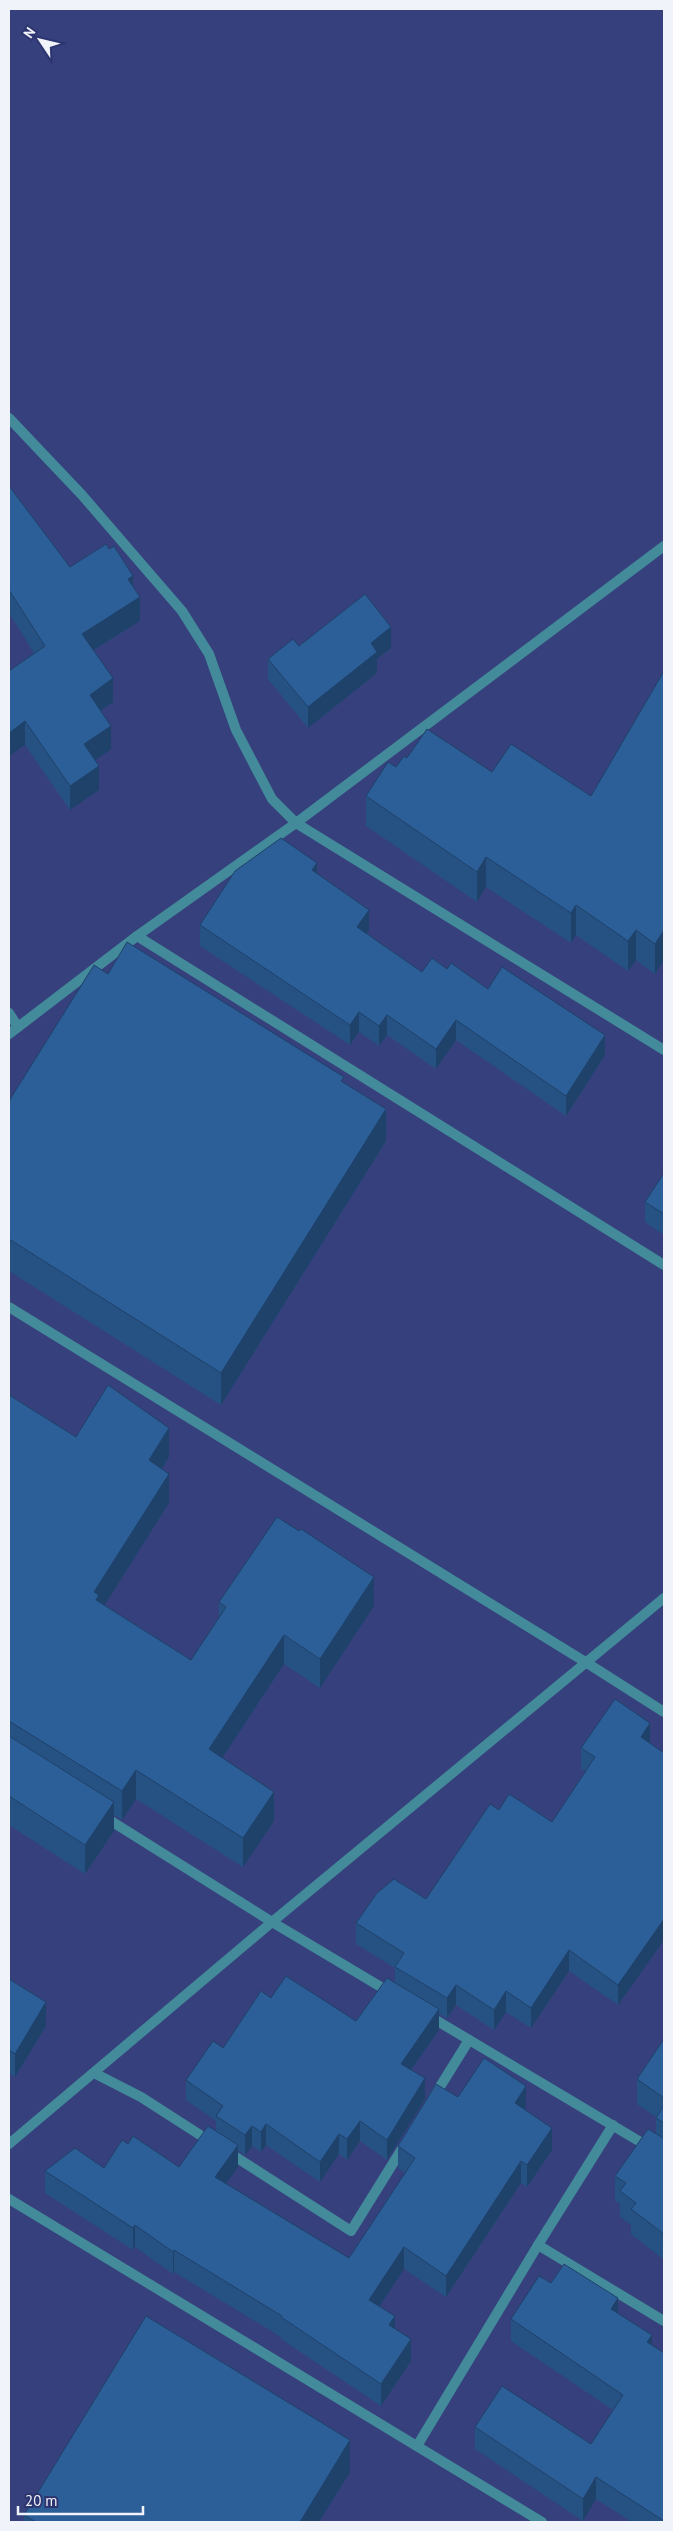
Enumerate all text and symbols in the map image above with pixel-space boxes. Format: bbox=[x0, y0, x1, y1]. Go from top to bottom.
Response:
north arrow bbox=[15, 15, 65, 65]
text: N bbox=[19, 24, 39, 41]
scale bar bbox=[18, 2484, 142, 2516]
text: 20 m bbox=[25, 2491, 58, 2510]

